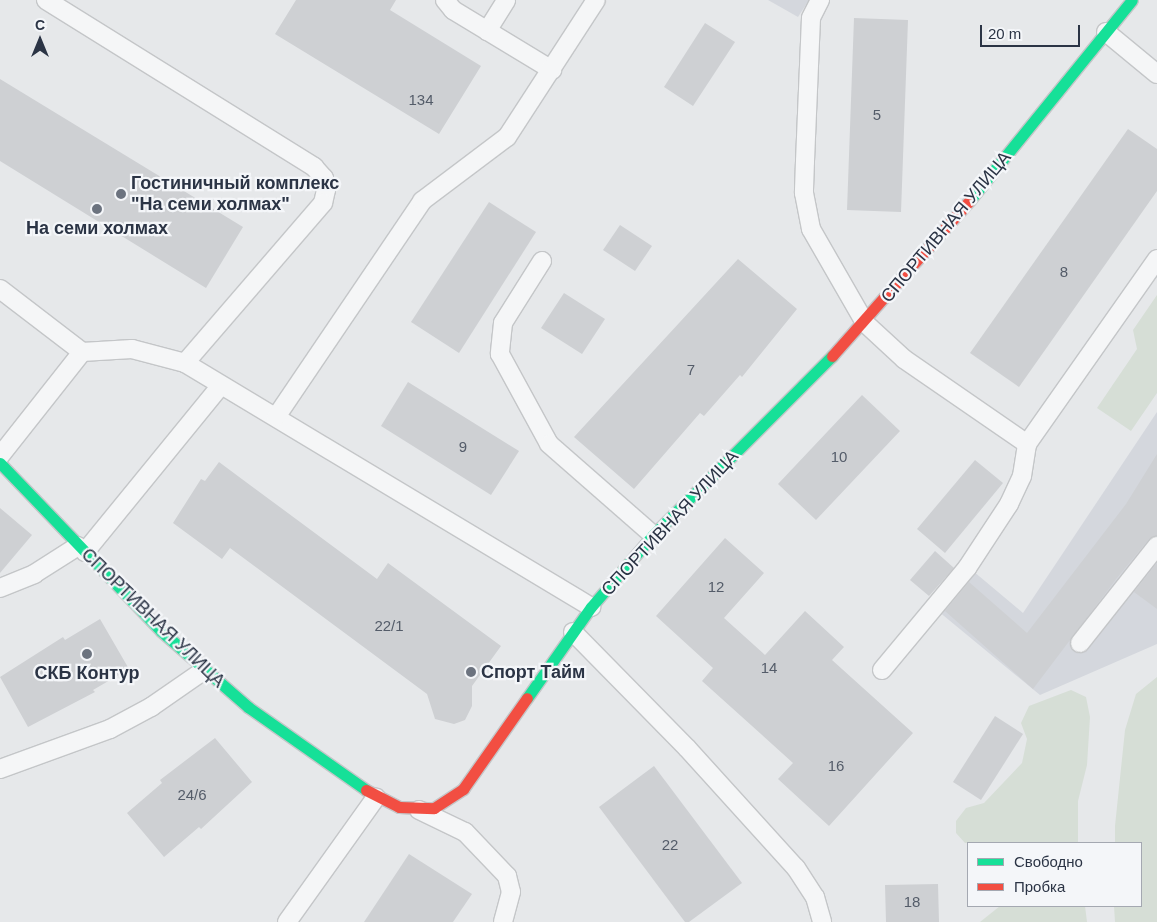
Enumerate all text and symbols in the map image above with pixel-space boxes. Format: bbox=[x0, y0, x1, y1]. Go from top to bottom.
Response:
north arrow bbox=[15, 15, 65, 65]
scale bar bbox=[982, 15, 1082, 47]
text: С bbox=[35, 17, 45, 33]
text: 20 m bbox=[988, 25, 1021, 42]
house number: 134 bbox=[408, 91, 434, 109]
house number: 5 bbox=[873, 106, 881, 124]
street label: СПОРТИВНАЯ УЛИЦА bbox=[876, 147, 1016, 307]
place label: Гостиничный комплекс "На семи холмах" bbox=[131, 173, 339, 215]
marker: Гостиничный комплекс "На семи холмах" bbox=[115, 188, 127, 200]
marker: На семи холмах bbox=[91, 203, 103, 215]
place label: На семи холмах bbox=[26, 217, 168, 239]
house number: 8 bbox=[1060, 263, 1068, 281]
house number: 7 bbox=[687, 361, 695, 379]
house number: 9 bbox=[459, 438, 467, 456]
street label: СПОРТИВНАЯ УЛИЦА bbox=[597, 446, 743, 600]
house number: 10 bbox=[831, 448, 847, 466]
street label: СПОРТИВНАЯ УЛИЦА bbox=[77, 544, 229, 692]
house number: 12 bbox=[708, 578, 724, 596]
house number: 22/1 bbox=[374, 617, 404, 635]
marker: СКБ Контур bbox=[81, 648, 93, 660]
house number: 14 bbox=[761, 659, 777, 677]
place label: Спорт Тайм bbox=[481, 661, 585, 683]
place label: СКБ Контур bbox=[35, 662, 139, 684]
marker: Спорт Тайм bbox=[465, 666, 477, 678]
house number: 16 bbox=[828, 757, 844, 775]
house number: 24/6 bbox=[177, 786, 207, 804]
house number: 22 bbox=[662, 836, 678, 854]
legend bbox=[967, 842, 1142, 907]
text: Свободно bbox=[1014, 853, 1083, 870]
text: Пробка bbox=[1014, 878, 1065, 895]
house number: 18 bbox=[904, 893, 920, 911]

